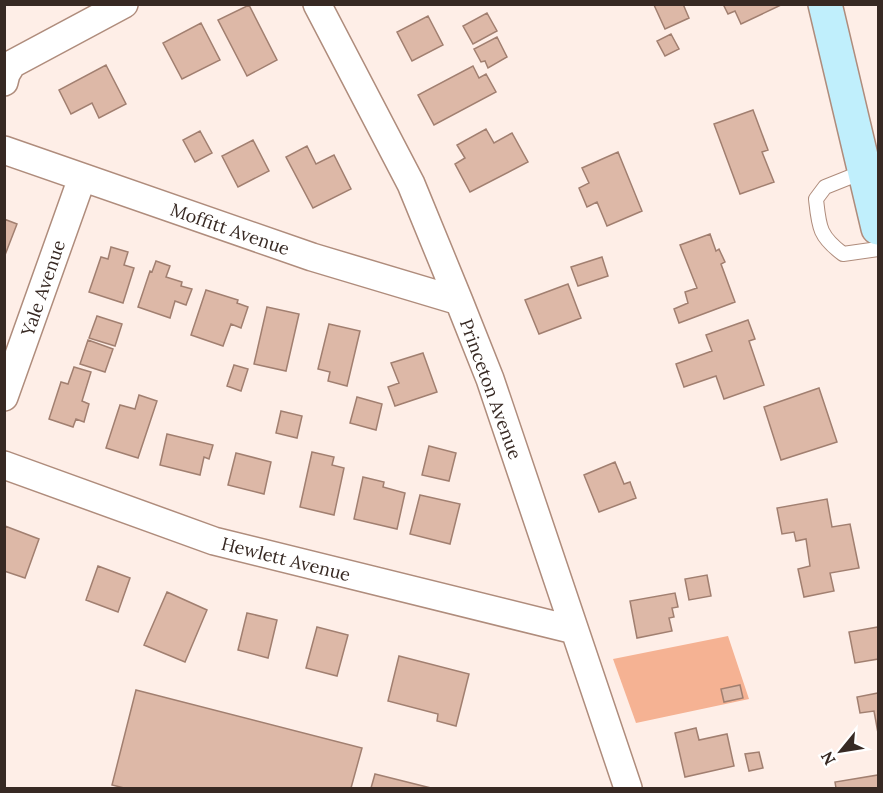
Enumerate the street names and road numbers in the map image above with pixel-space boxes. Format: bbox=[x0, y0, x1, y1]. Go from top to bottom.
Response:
street label: Moffitt Avenue bbox=[167, 198, 293, 260]
street label: Yale Avenue bbox=[15, 237, 70, 340]
street label: Princeton Avenue bbox=[455, 316, 527, 463]
street label: Hewlett Avenue bbox=[219, 532, 353, 586]

